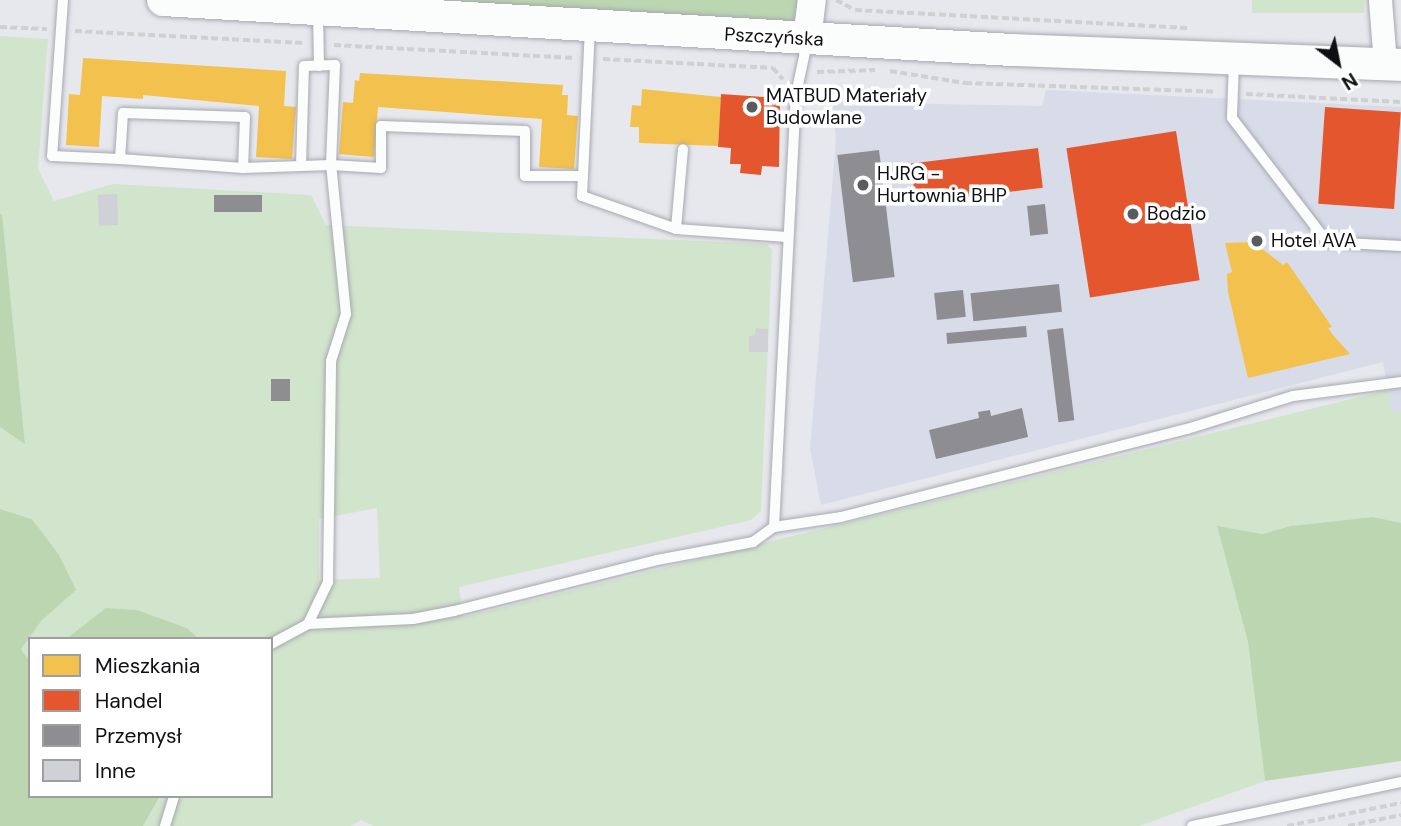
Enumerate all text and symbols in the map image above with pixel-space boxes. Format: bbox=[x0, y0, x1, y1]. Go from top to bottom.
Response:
street label: Pszczyńska bbox=[724, 23, 824, 51]
north arrow bbox=[1303, 28, 1373, 98]
text: N bbox=[1337, 67, 1362, 96]
place label: MATBUD Materiały Budowlane bbox=[766, 85, 927, 129]
marker: MATBUD Materiały Budowlane bbox=[744, 99, 760, 115]
place label: HJRG - Hurtownia BHP bbox=[877, 163, 1007, 207]
marker: HJRG - Hurtownia BHP bbox=[855, 177, 871, 193]
place label: Bodzio bbox=[1147, 203, 1206, 225]
marker: Bodzio bbox=[1125, 206, 1141, 222]
place label: Hotel AVA bbox=[1271, 230, 1356, 252]
marker: Hotel AVA bbox=[1249, 233, 1265, 249]
legend bbox=[28, 637, 273, 798]
text: Mieszkania bbox=[95, 652, 200, 680]
text: Handel bbox=[95, 687, 163, 715]
text: Przemysł bbox=[95, 722, 182, 750]
text: Inne bbox=[95, 757, 136, 785]

